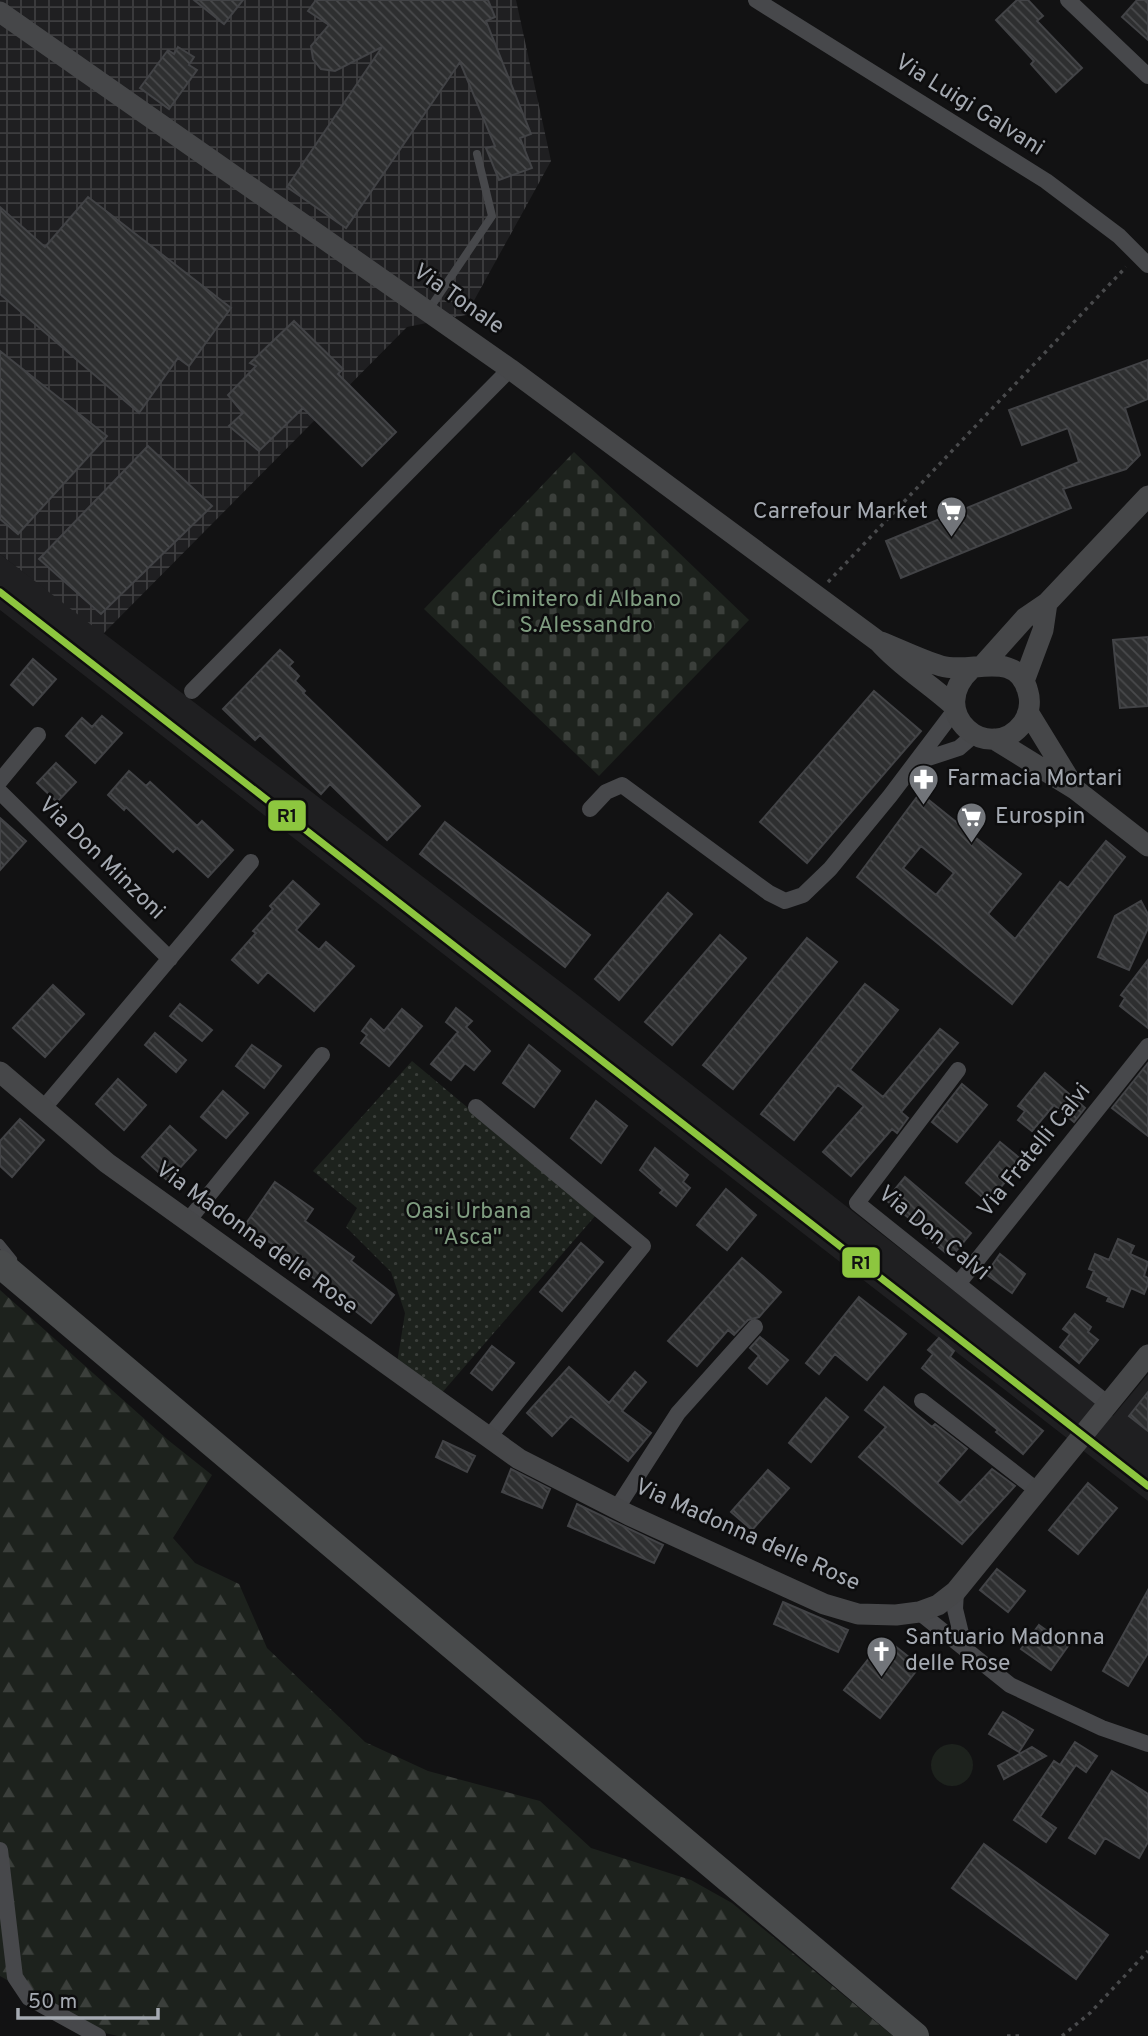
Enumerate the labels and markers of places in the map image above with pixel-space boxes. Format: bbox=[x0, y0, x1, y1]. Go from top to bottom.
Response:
supermarket icon: Carrefour Market bbox=[934, 495, 968, 539]
place label: Carrefour Market bbox=[753, 498, 928, 527]
pharmacy icon: Farmacia Mortari bbox=[907, 762, 941, 806]
place label: Farmacia Mortari bbox=[947, 765, 1122, 794]
supermarket icon: Eurospin bbox=[955, 800, 989, 844]
place label: Eurospin bbox=[995, 803, 1085, 832]
place label: Santuario Madonna delle Rose bbox=[905, 1624, 1105, 1679]
church icon: Santuario Madonna delle Rose bbox=[865, 1634, 899, 1678]

